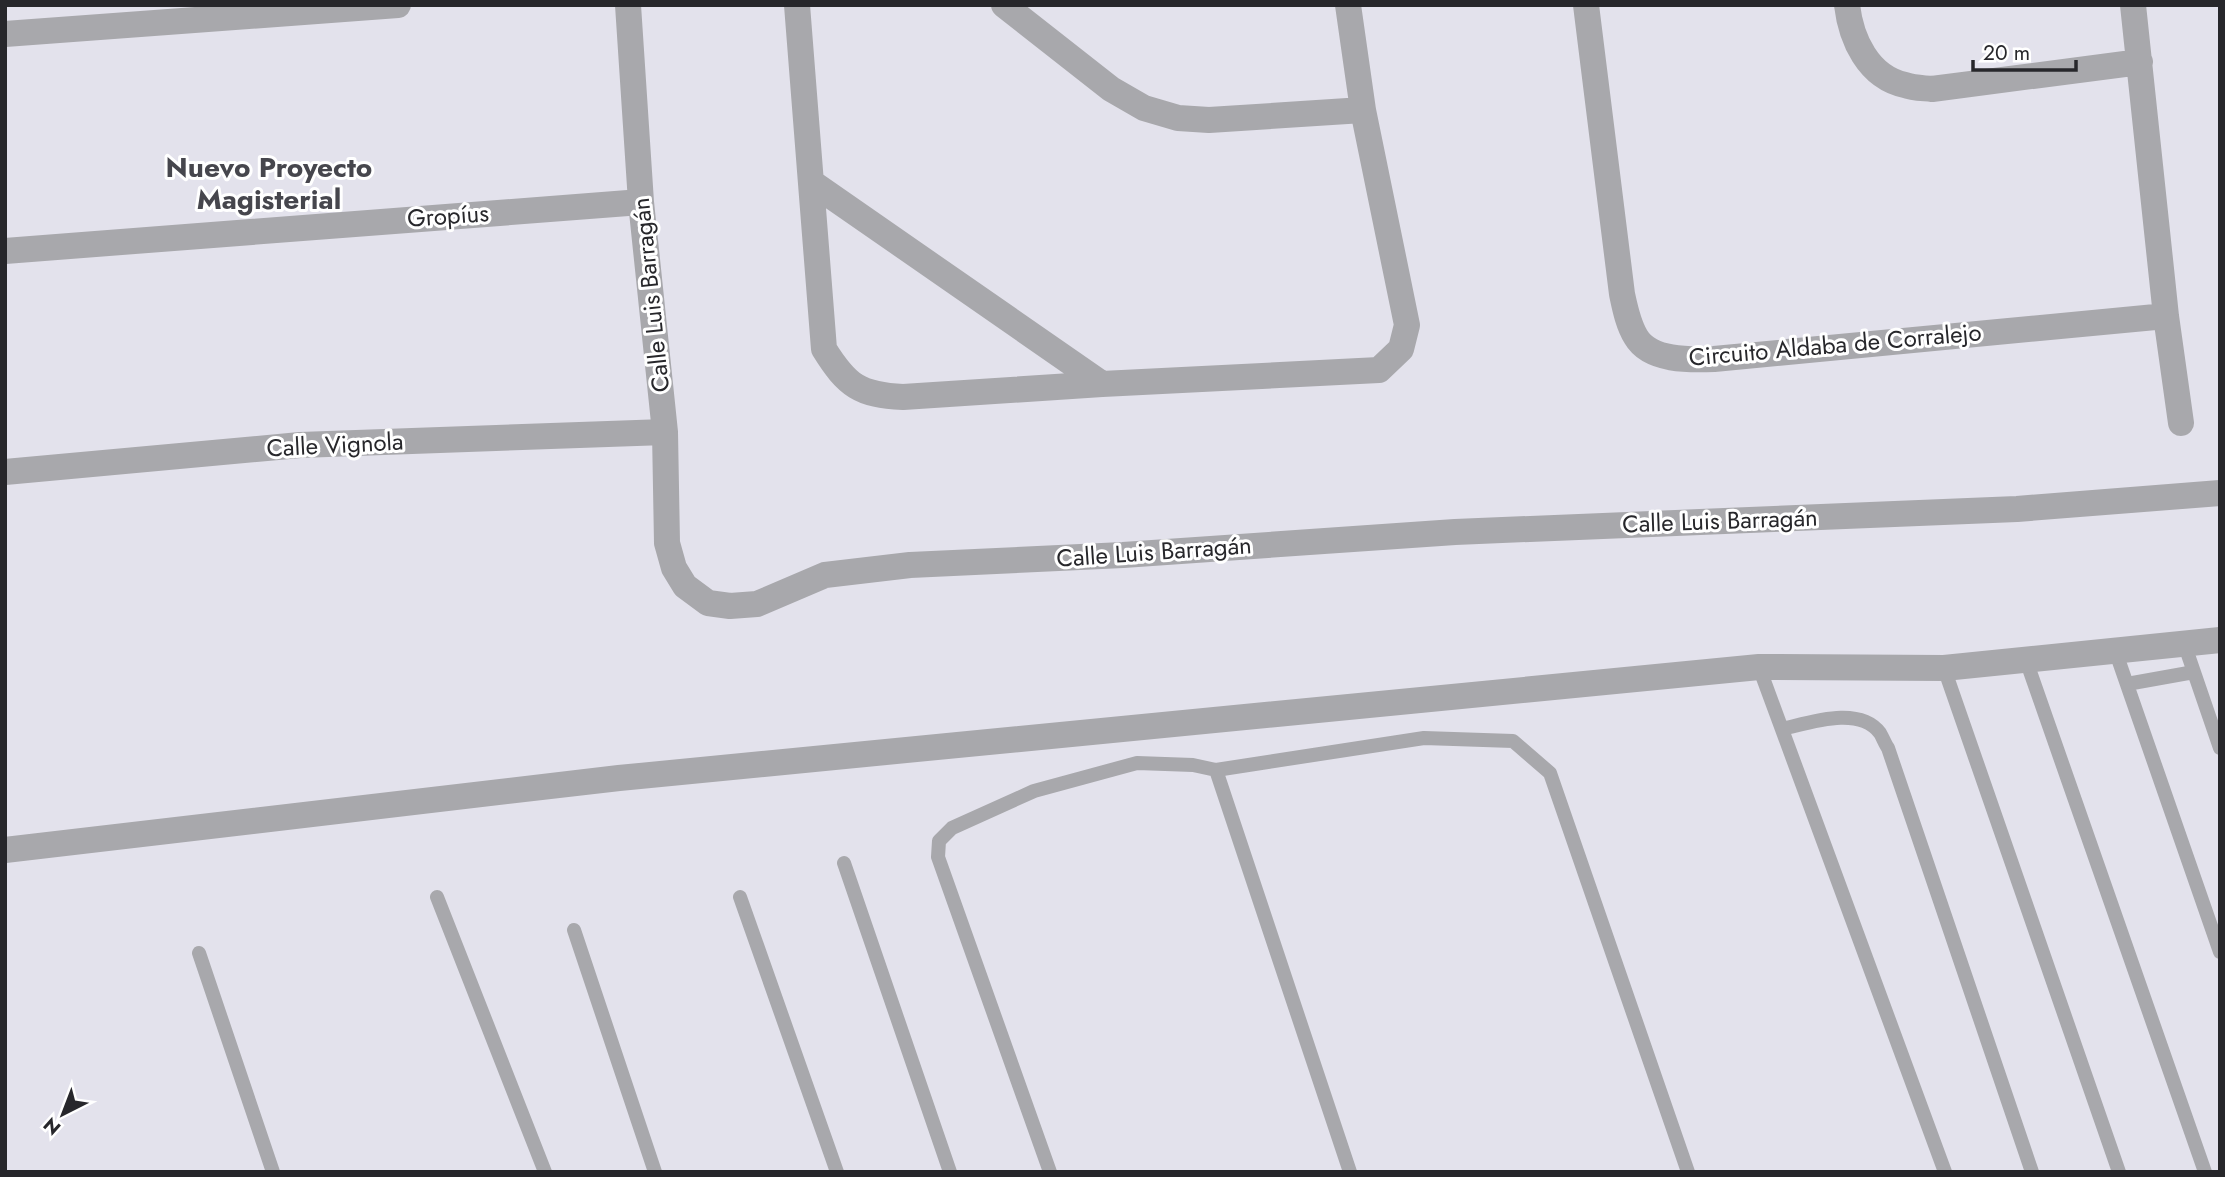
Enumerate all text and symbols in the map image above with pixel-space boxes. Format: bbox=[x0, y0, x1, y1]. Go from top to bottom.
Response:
scale bar bbox=[1973, 28, 2076, 72]
text: 20 m bbox=[1983, 38, 2030, 68]
district label: Nuevo Proyecto Magisterial bbox=[166, 147, 372, 220]
street label: Gropíus bbox=[406, 195, 490, 236]
street label: Calle Luis Barragán bbox=[623, 196, 678, 394]
street label: Circuito Aldaba de Corralejo bbox=[1687, 314, 1983, 375]
street label: Calle Vignola bbox=[266, 423, 404, 466]
street label: Calle Luis Barragán bbox=[1622, 500, 1818, 541]
street label: Calle Luis Barragán bbox=[1055, 527, 1253, 576]
north arrow bbox=[28, 1079, 98, 1149]
text: N bbox=[37, 1111, 67, 1141]

